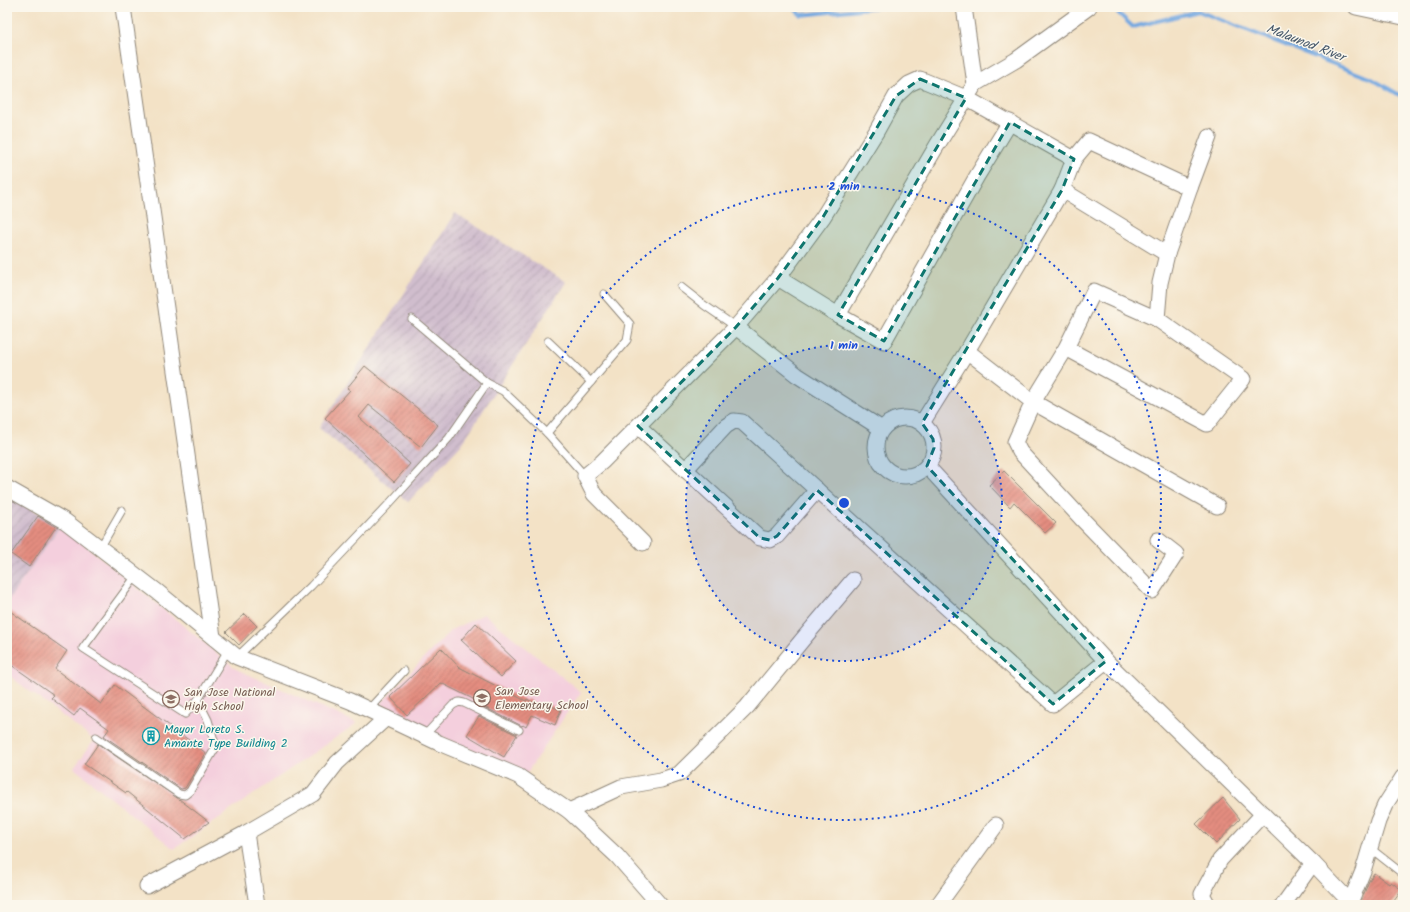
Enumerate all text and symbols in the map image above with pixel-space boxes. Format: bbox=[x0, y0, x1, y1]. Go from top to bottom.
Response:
water label: Malaunod River bbox=[1263, 19, 1350, 69]
text: 2 min bbox=[828, 177, 860, 196]
text: 1 min bbox=[830, 336, 858, 355]
centre of rings bbox=[837, 496, 851, 510]
place label: San Jose Elementary School bbox=[495, 682, 588, 715]
place label: San Jose National High School bbox=[184, 683, 275, 716]
school or university icon: San Jose Elementary School bbox=[472, 688, 492, 708]
school or university icon: San Jose National High School bbox=[161, 689, 181, 709]
place label: Mayor Loreto S. Amante Type Building 2 bbox=[164, 720, 288, 753]
building icon: Mayor Loreto S. Amante Type Building 2 bbox=[141, 726, 161, 746]

